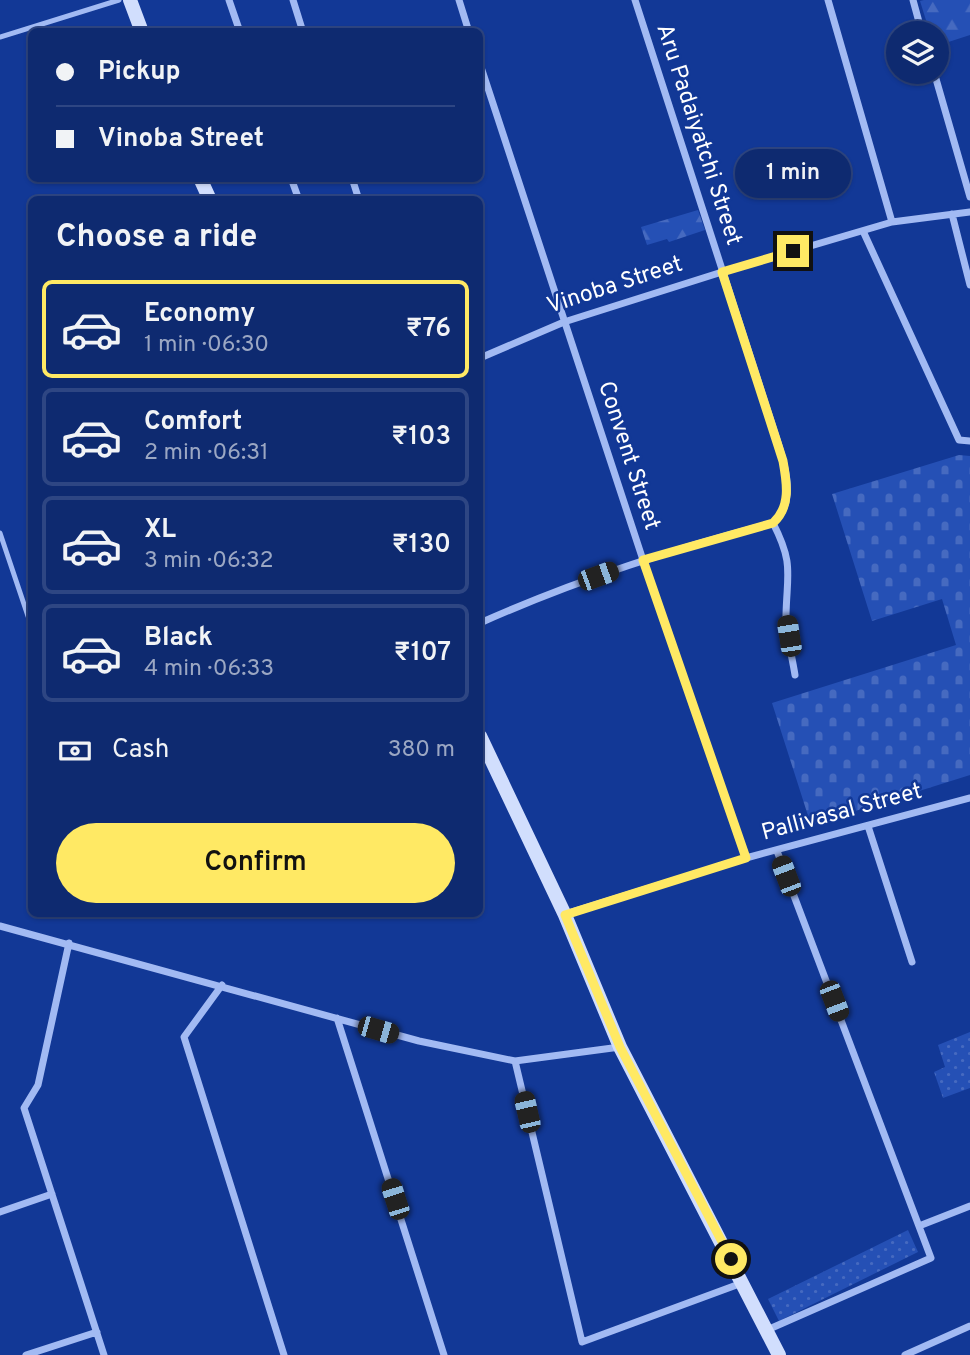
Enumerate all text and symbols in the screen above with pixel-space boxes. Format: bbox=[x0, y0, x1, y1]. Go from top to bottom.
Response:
street label: Aru Padaiyatchi Street bbox=[649, 21, 747, 249]
map controls bbox=[886, 21, 949, 84]
button: layers bbox=[886, 21, 949, 84]
text: Pickup bbox=[98, 56, 181, 89]
text: Vinoba Street bbox=[98, 123, 264, 156]
callout: 1 min bbox=[735, 149, 851, 198]
text: 1 min bbox=[766, 159, 820, 188]
text: Choose a ride bbox=[56, 218, 257, 258]
route end bbox=[777, 235, 809, 267]
street label: Vinoba Street bbox=[543, 250, 687, 322]
icon: car bbox=[60, 298, 123, 361]
text: Economy bbox=[144, 298, 255, 331]
text: ₹76 bbox=[406, 313, 451, 346]
text: 1 min · 06:30 bbox=[144, 331, 269, 360]
street label: Convent Street bbox=[590, 378, 666, 534]
icon: car bbox=[60, 406, 123, 469]
text: Comfort bbox=[144, 406, 242, 439]
text: ₹103 bbox=[391, 421, 451, 454]
text: 2 min · 06:31 bbox=[144, 439, 269, 468]
icon: car bbox=[60, 514, 123, 577]
text: XL bbox=[144, 514, 176, 547]
text: ₹130 bbox=[392, 529, 451, 562]
text: 3 min · 06:32 bbox=[144, 547, 273, 576]
car bbox=[575, 559, 622, 593]
car bbox=[776, 614, 803, 658]
icon: car bbox=[60, 622, 123, 685]
text: Black bbox=[144, 622, 213, 655]
text: ₹107 bbox=[394, 637, 451, 670]
text: 4 min · 06:33 bbox=[144, 655, 274, 684]
icon: cash bbox=[56, 732, 94, 770]
text: Cash bbox=[112, 734, 169, 767]
text: 380 m bbox=[388, 736, 455, 765]
street label: Pallivasal Street bbox=[759, 778, 925, 848]
button: Confirm bbox=[56, 823, 455, 903]
car bbox=[769, 853, 804, 899]
car bbox=[817, 978, 852, 1024]
car bbox=[355, 1014, 402, 1046]
car bbox=[513, 1089, 542, 1135]
car bbox=[379, 1176, 412, 1222]
route start bbox=[715, 1243, 747, 1275]

